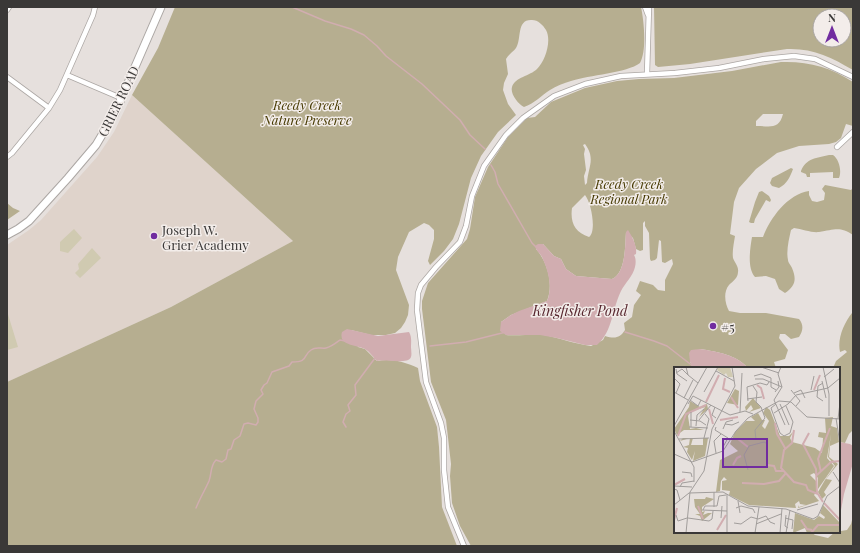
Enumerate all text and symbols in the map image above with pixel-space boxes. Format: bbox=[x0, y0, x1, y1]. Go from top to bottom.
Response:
north arrow bbox=[812, 8, 852, 48]
text: N bbox=[828, 10, 836, 25]
street label: GRIER ROAD bbox=[94, 63, 142, 139]
park label: Reedy Creek Nature Preserve bbox=[262, 96, 352, 128]
park label: Reedy Creek Regional Park bbox=[589, 175, 668, 207]
place label: Joseph W. Grier Academy bbox=[161, 221, 249, 253]
marker: Joseph W. Grier Academy bbox=[149, 231, 159, 241]
water label: Kingfisher Pond bbox=[531, 301, 628, 320]
place label: #5 bbox=[721, 318, 735, 335]
marker: #5 bbox=[708, 321, 718, 331]
inset map bbox=[674, 367, 840, 533]

